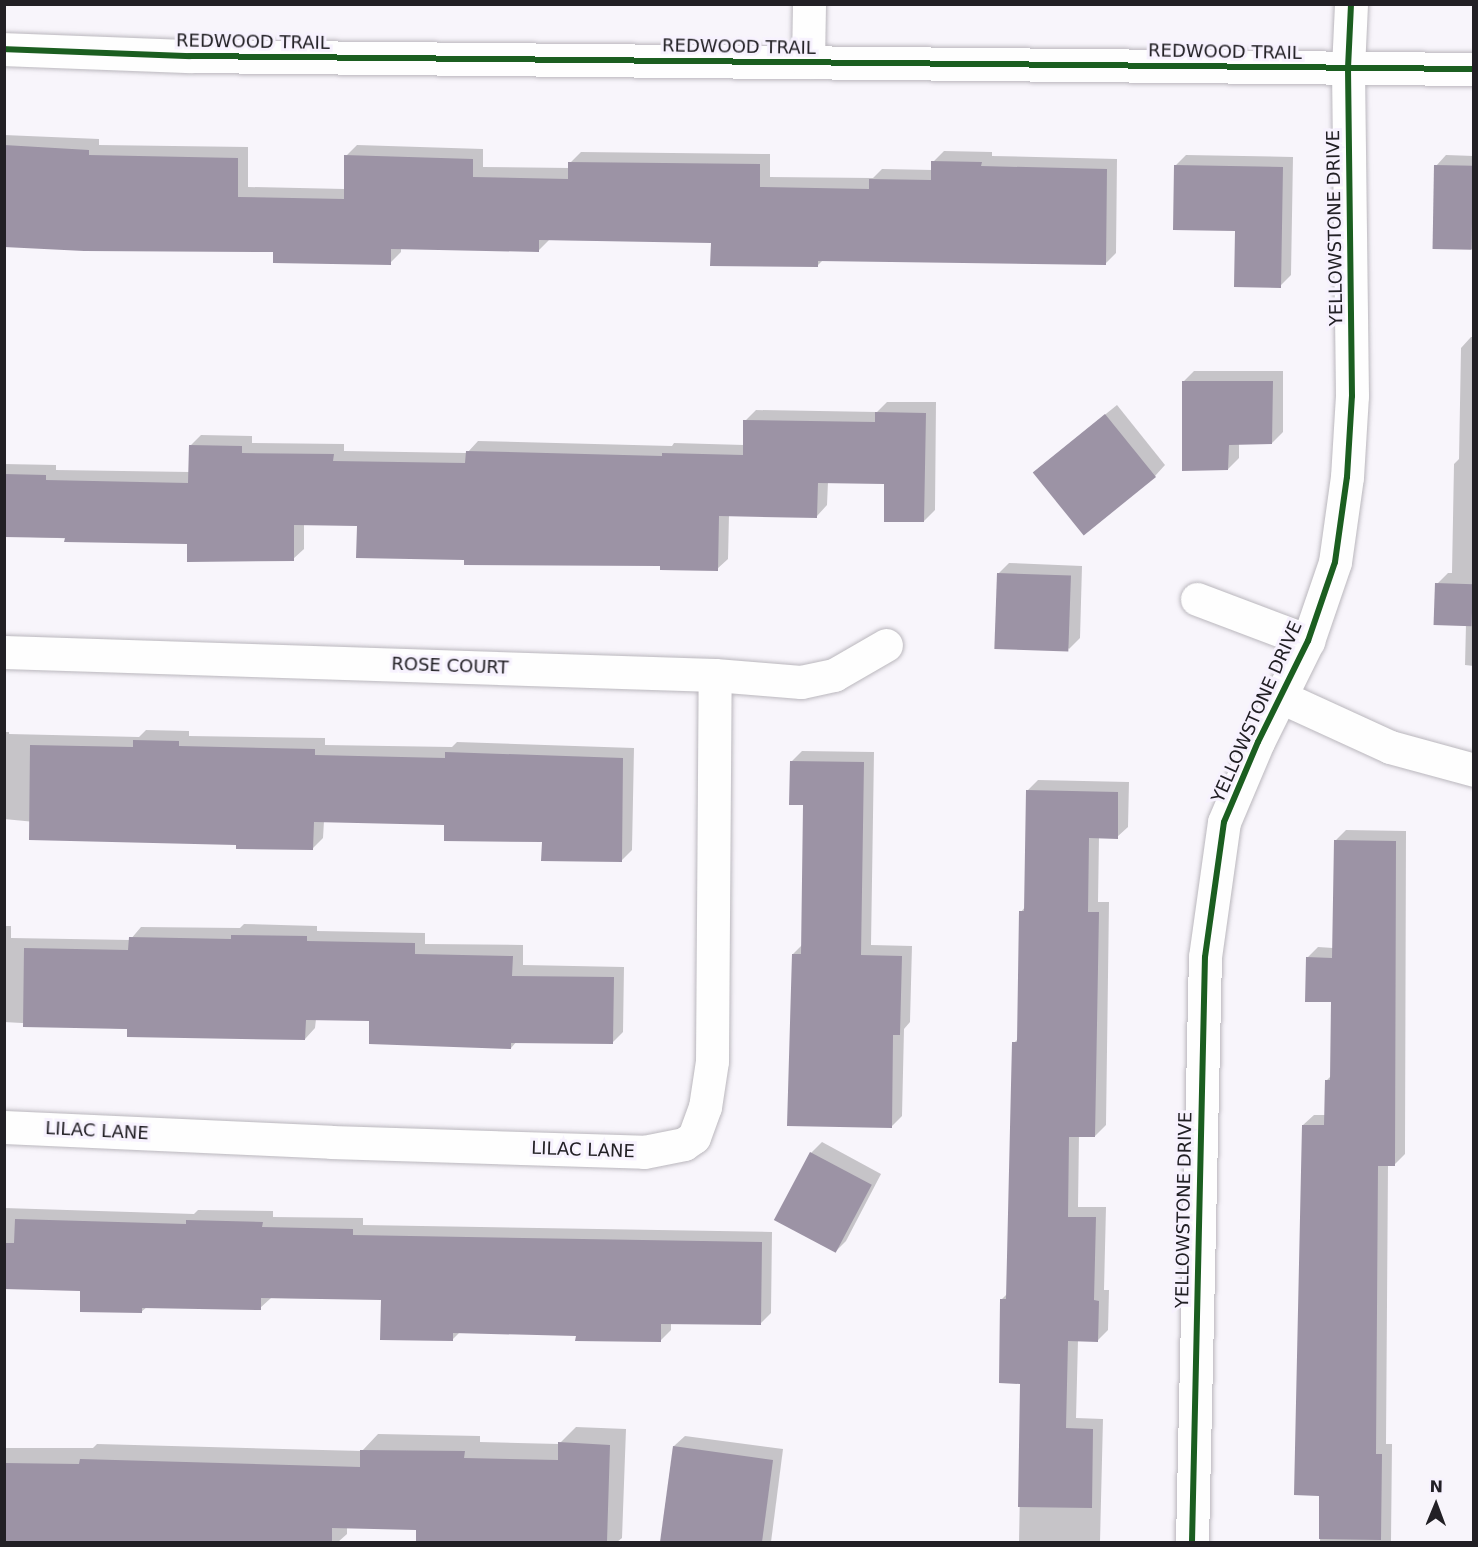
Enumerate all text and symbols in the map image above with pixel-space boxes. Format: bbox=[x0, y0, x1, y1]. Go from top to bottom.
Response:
street label: REDWOOD TRAIL bbox=[176, 30, 330, 54]
street label: REDWOOD TRAIL bbox=[662, 35, 816, 59]
street label: REDWOOD TRAIL bbox=[1148, 40, 1302, 64]
street label: YELLOWSTONE DRIVE bbox=[1322, 130, 1348, 326]
street label: YELLOWSTONE DRIVE bbox=[1207, 618, 1307, 806]
street label: ROSE COURT bbox=[391, 653, 509, 679]
street label: YELLOWSTONE DRIVE bbox=[1171, 1112, 1197, 1308]
street label: LILAC LANE bbox=[45, 1118, 149, 1144]
street label: LILAC LANE bbox=[531, 1137, 635, 1163]
north arrow bbox=[1406, 1475, 1466, 1535]
text: N bbox=[1429, 1477, 1443, 1496]

